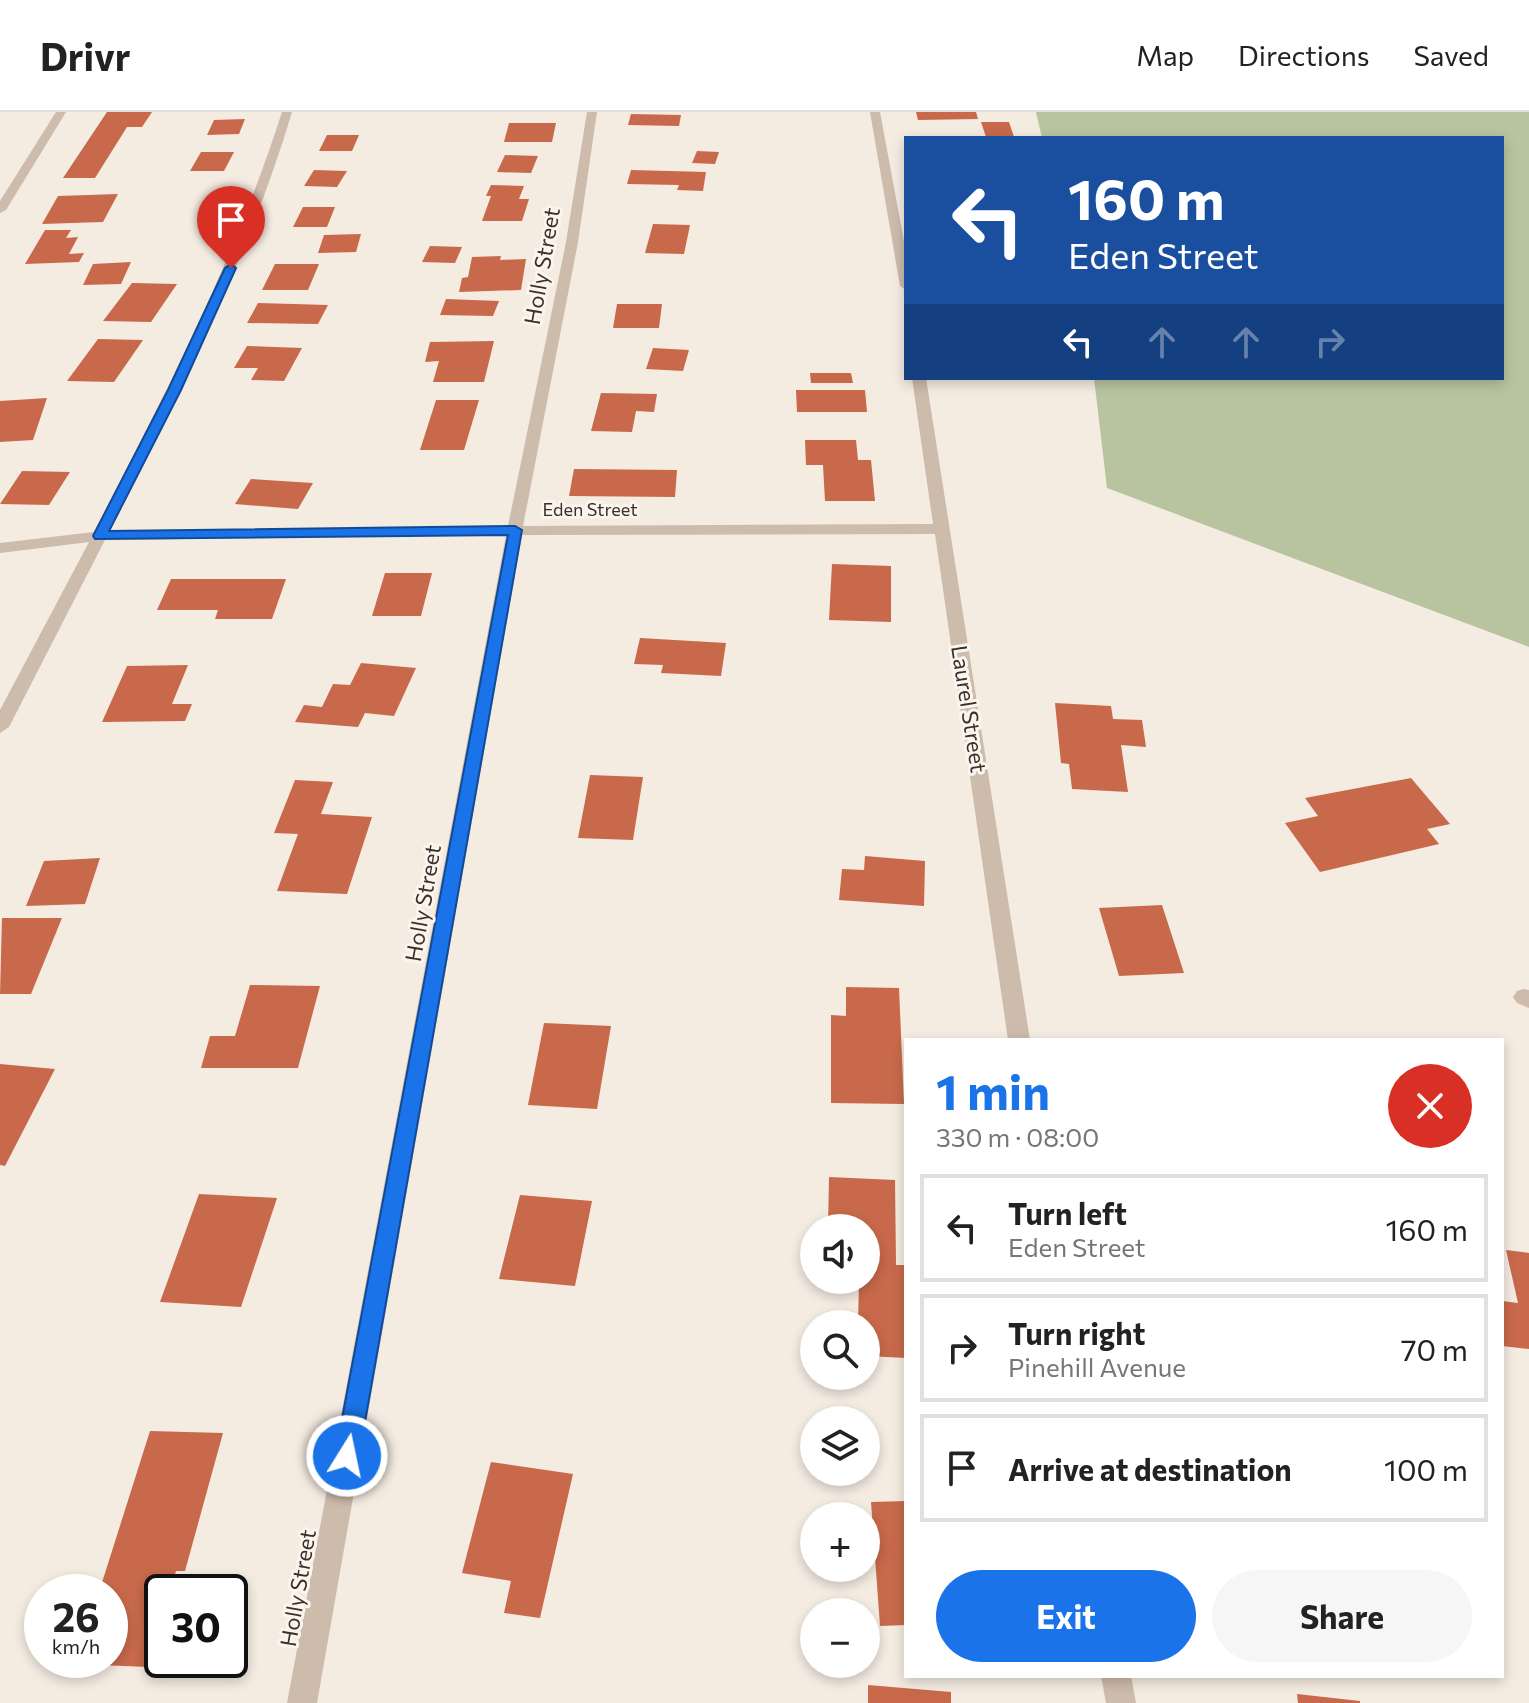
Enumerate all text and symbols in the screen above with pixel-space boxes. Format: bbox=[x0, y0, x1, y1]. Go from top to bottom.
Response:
text: Drivr bbox=[40, 32, 130, 79]
text: Map bbox=[1136, 38, 1194, 72]
text: Directions bbox=[1238, 38, 1369, 72]
text: Saved bbox=[1413, 38, 1489, 72]
text: 160 m bbox=[1068, 163, 1225, 232]
icon: left bbox=[936, 168, 1040, 272]
pin bbox=[197, 186, 265, 268]
icon: arrive bbox=[209, 198, 253, 242]
street label: Holly Street bbox=[518, 205, 565, 327]
text: Eden Street bbox=[1068, 232, 1258, 276]
icon: left bbox=[1056, 320, 1100, 364]
icon: ahead bbox=[1140, 320, 1184, 364]
icon: ahead bbox=[1224, 320, 1268, 364]
icon: right bbox=[1308, 320, 1352, 364]
street label: Eden Street bbox=[542, 498, 638, 520]
street label: Laurel Street bbox=[946, 643, 993, 774]
street label: Holly Street bbox=[399, 842, 446, 964]
text: 1 min bbox=[936, 1061, 1050, 1120]
button: close bbox=[1388, 1064, 1472, 1148]
text: 330 m · 08:00 bbox=[936, 1121, 1099, 1152]
text: Turn left bbox=[1008, 1194, 1127, 1231]
icon: left bbox=[940, 1206, 984, 1250]
text: 160 m bbox=[1385, 1210, 1468, 1247]
map controls bbox=[800, 1214, 880, 1678]
button: sound bbox=[800, 1214, 880, 1294]
text: Eden Street bbox=[1008, 1231, 1146, 1262]
button: search bbox=[800, 1310, 880, 1390]
text: Turn right bbox=[1008, 1314, 1145, 1351]
icon: right bbox=[940, 1326, 984, 1370]
text: 70 m bbox=[1401, 1330, 1468, 1367]
text: Pinehill Avenue bbox=[1008, 1351, 1186, 1382]
button: layers bbox=[800, 1406, 880, 1486]
position arrow bbox=[305, 1414, 389, 1498]
icon: arrive bbox=[940, 1446, 984, 1490]
text: Arrive at destination bbox=[1008, 1450, 1292, 1487]
text: 100 m bbox=[1384, 1450, 1468, 1487]
button: + bbox=[800, 1502, 880, 1582]
street label: Holly Street bbox=[274, 1527, 321, 1649]
button: Exit bbox=[936, 1570, 1196, 1662]
button: Share bbox=[1212, 1570, 1472, 1662]
speed limit sign: 30 bbox=[144, 1574, 248, 1678]
text: 26 bbox=[52, 1591, 100, 1640]
button: − bbox=[800, 1598, 880, 1678]
text: km/h bbox=[52, 1634, 100, 1658]

